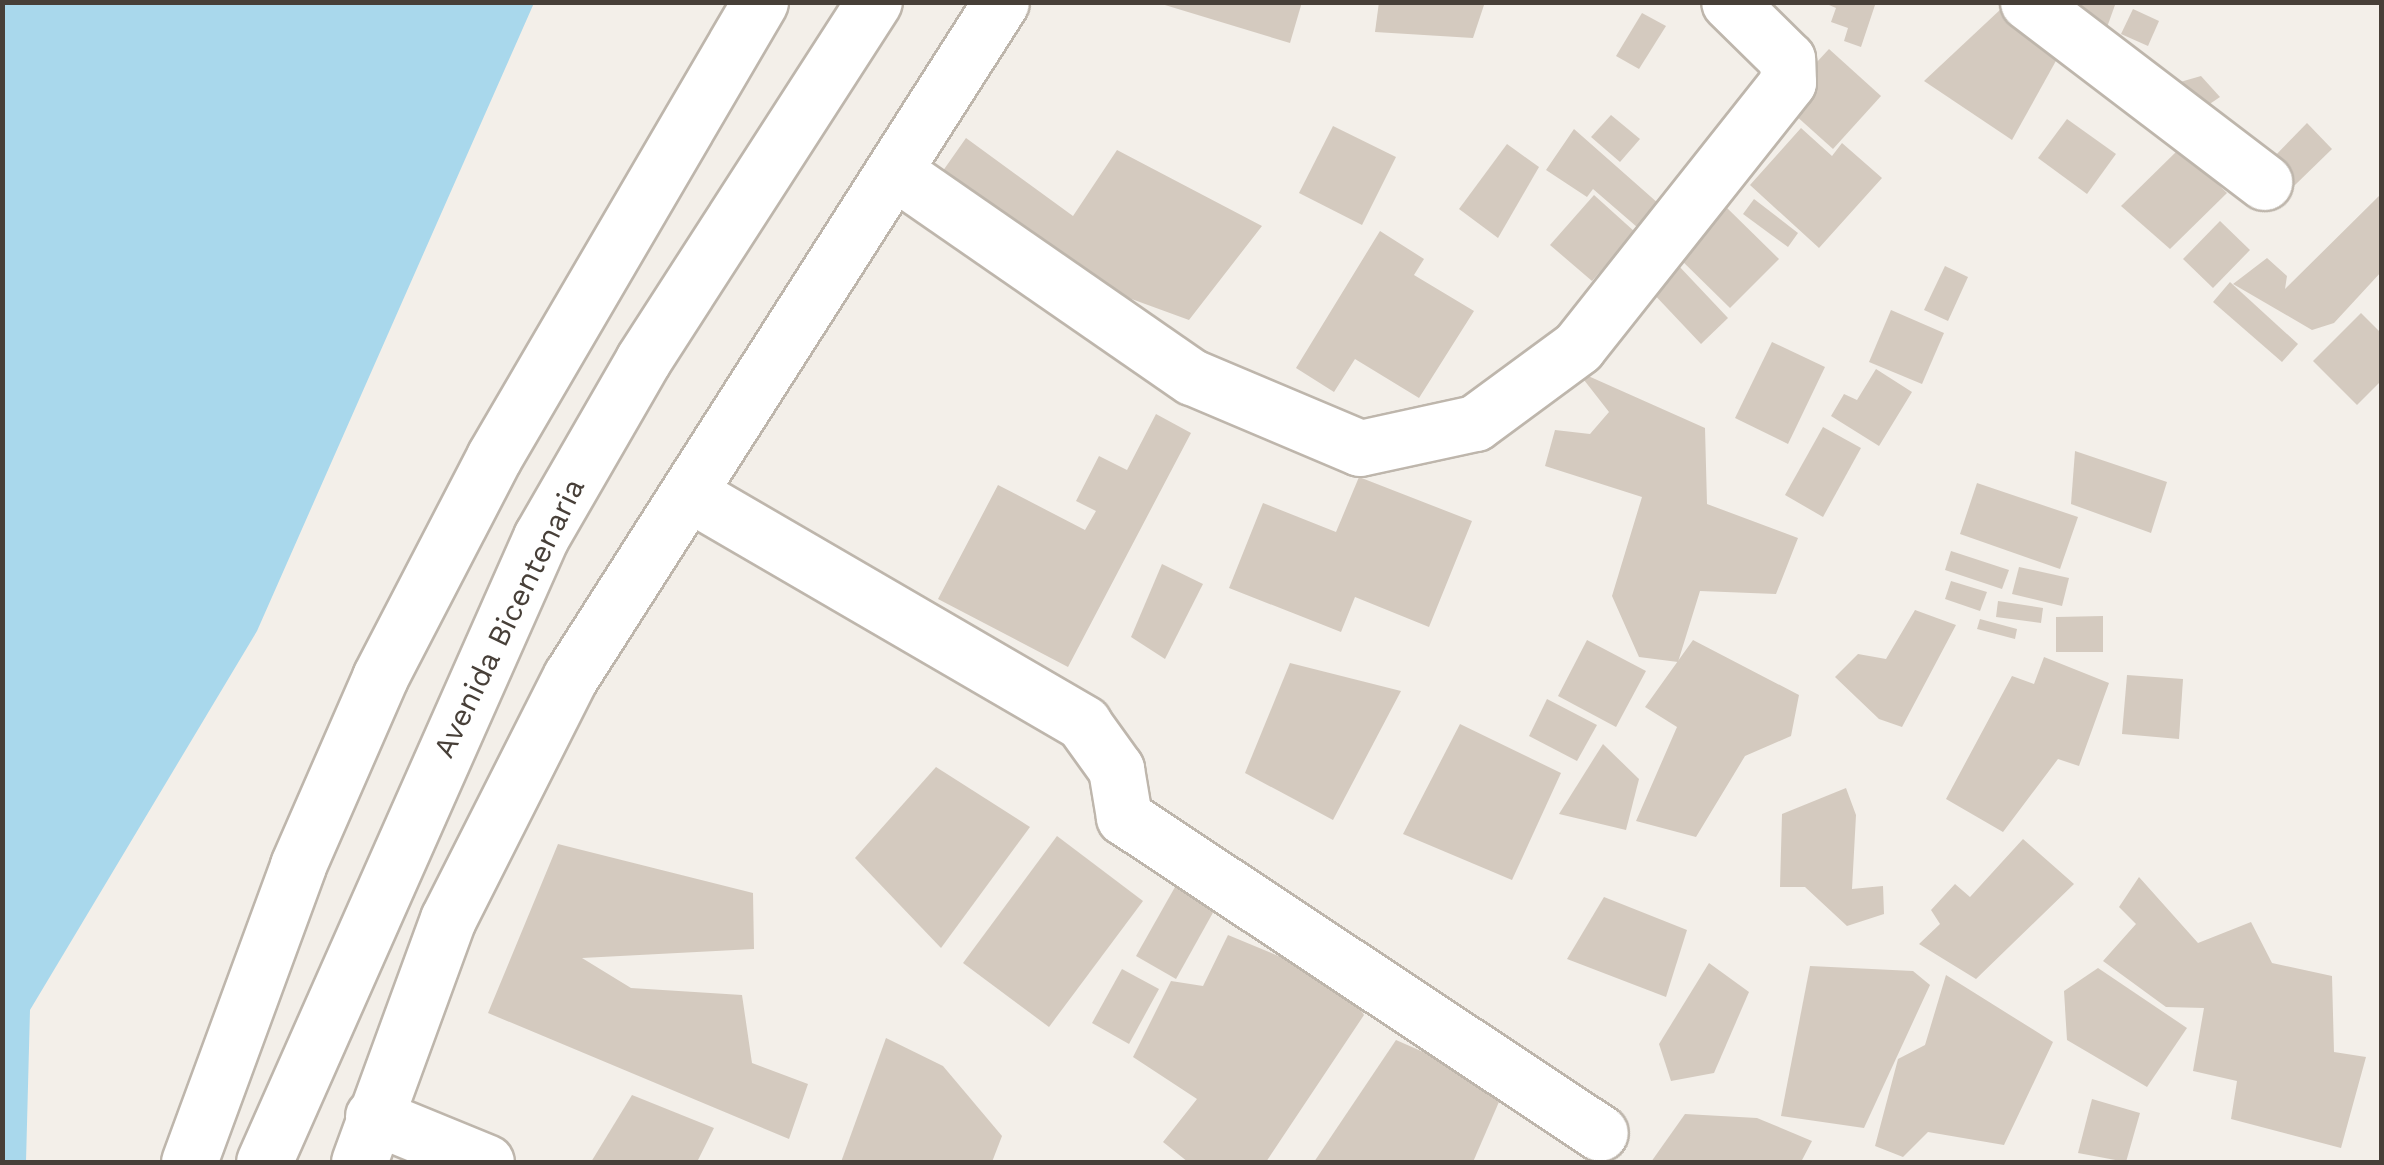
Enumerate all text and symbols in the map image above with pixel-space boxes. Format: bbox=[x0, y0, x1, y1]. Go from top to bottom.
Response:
street label: Avenida Bicentenaria bbox=[426, 472, 592, 764]

